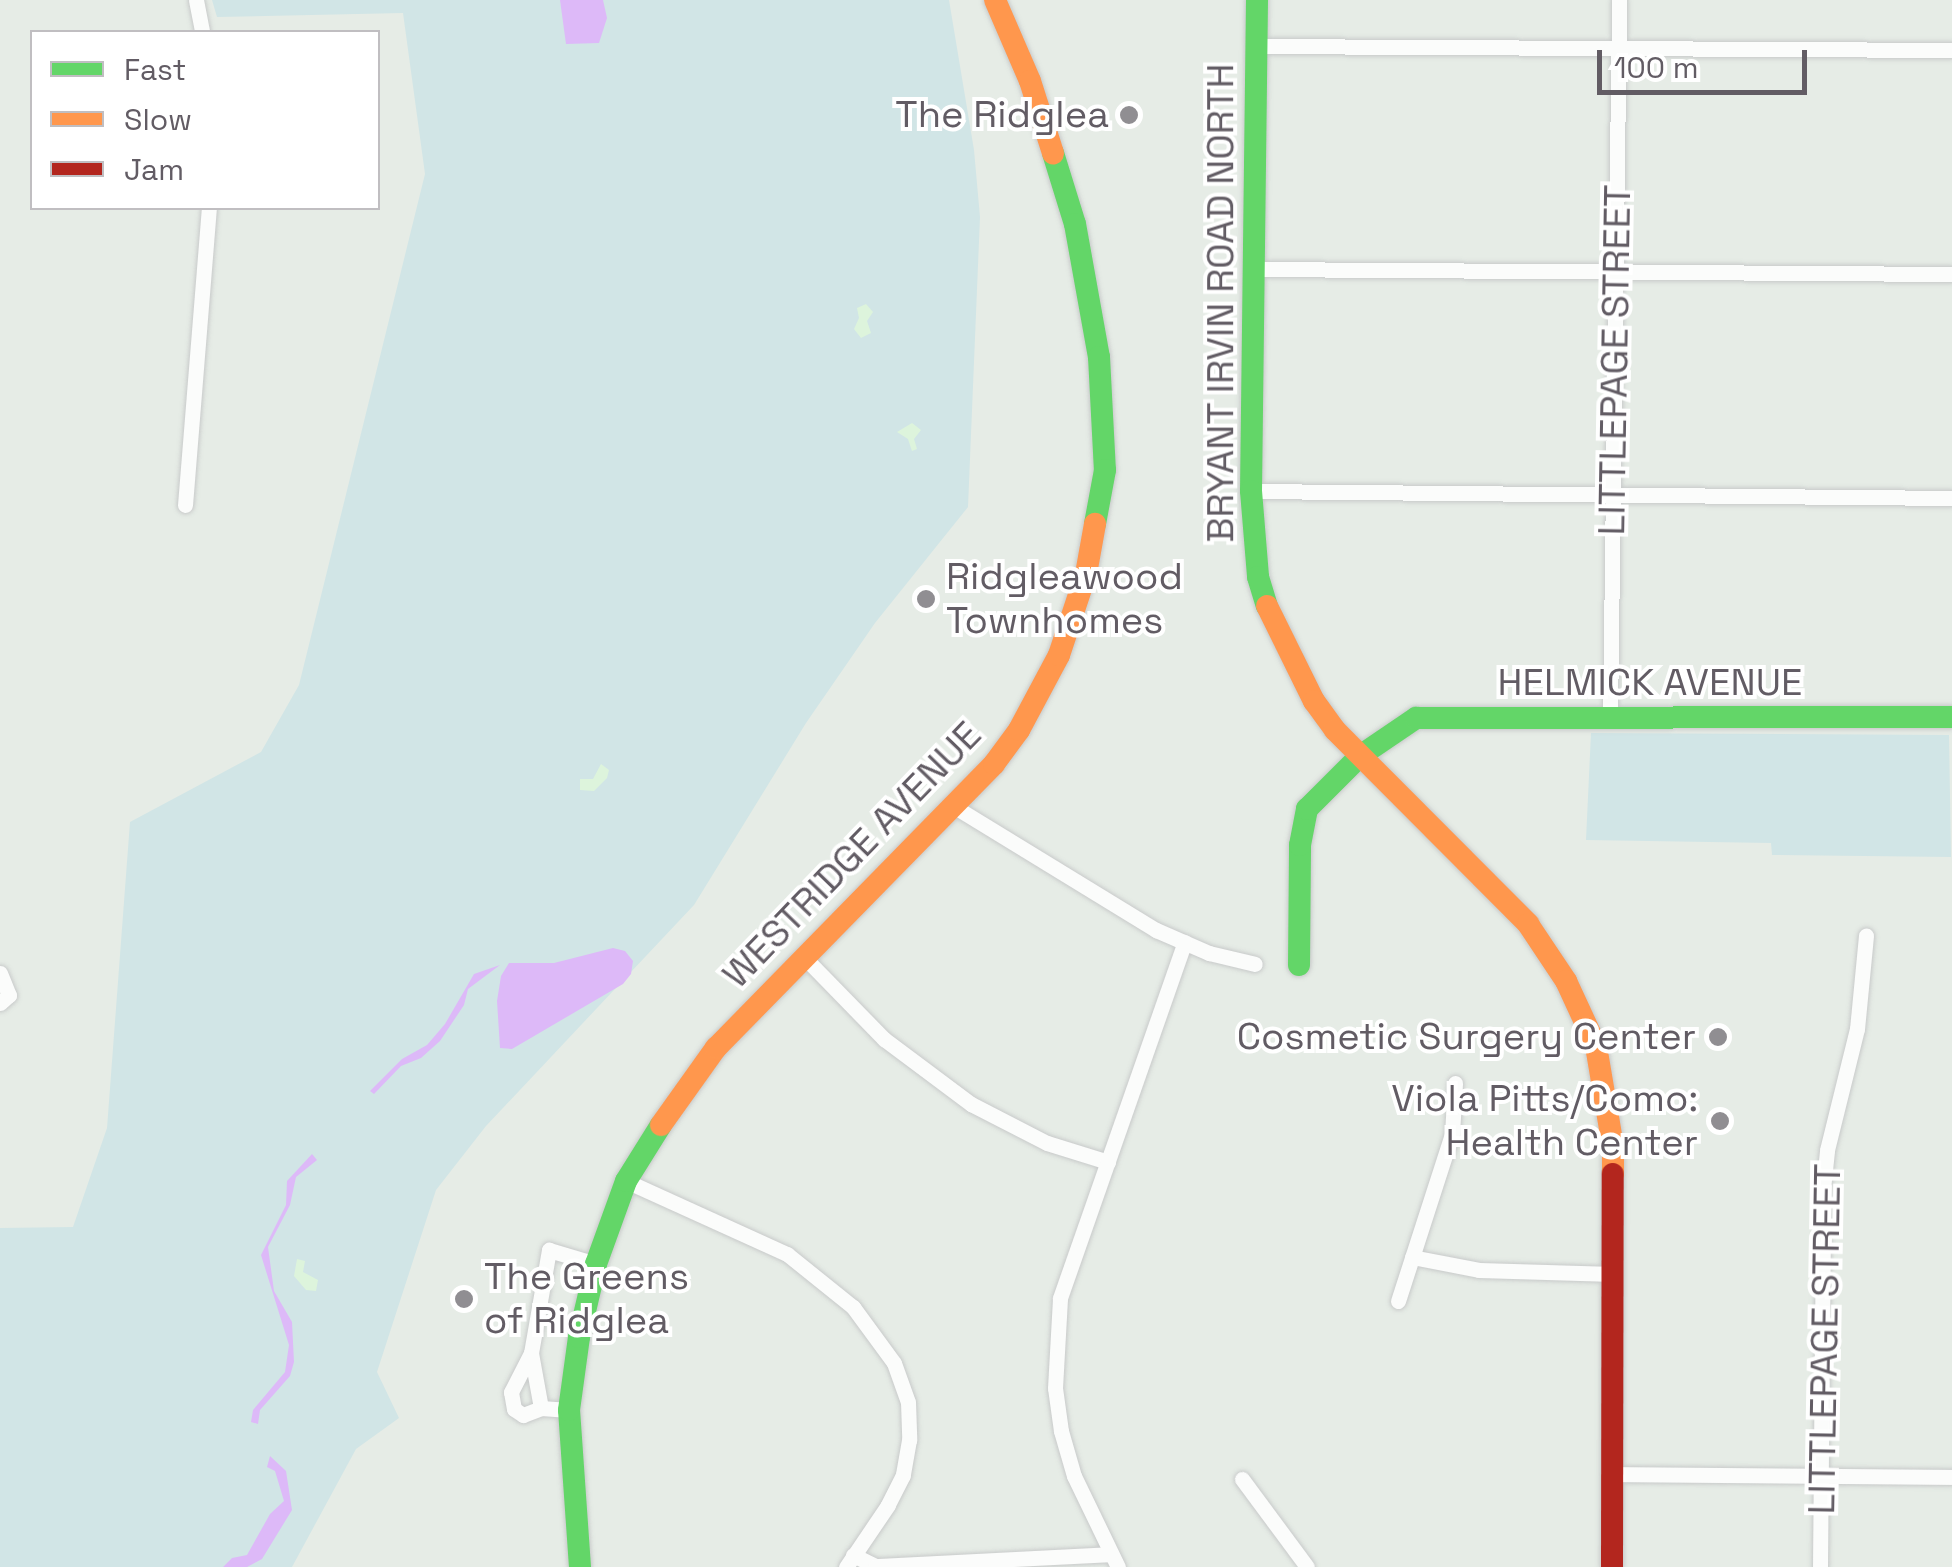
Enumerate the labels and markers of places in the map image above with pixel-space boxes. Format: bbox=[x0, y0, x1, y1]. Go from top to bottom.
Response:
place label: The Ridglea bbox=[895, 92, 1109, 138]
marker: The Ridglea bbox=[1118, 104, 1140, 126]
place label: Ridgleawood Townhomes bbox=[946, 554, 1183, 644]
marker: Ridgleawood Townhomes bbox=[915, 588, 937, 610]
place label: Cosmetic Surgery Center bbox=[1237, 1014, 1696, 1060]
marker: Cosmetic Surgery Center bbox=[1705, 1024, 1731, 1050]
place label: Viola Pitts/Como: Health Center bbox=[1391, 1076, 1698, 1166]
marker: Viola Pitts/Como: Health Center bbox=[1707, 1108, 1733, 1134]
place label: The Greens of Ridglea bbox=[484, 1254, 689, 1344]
marker: The Greens of Ridglea bbox=[453, 1288, 475, 1310]

